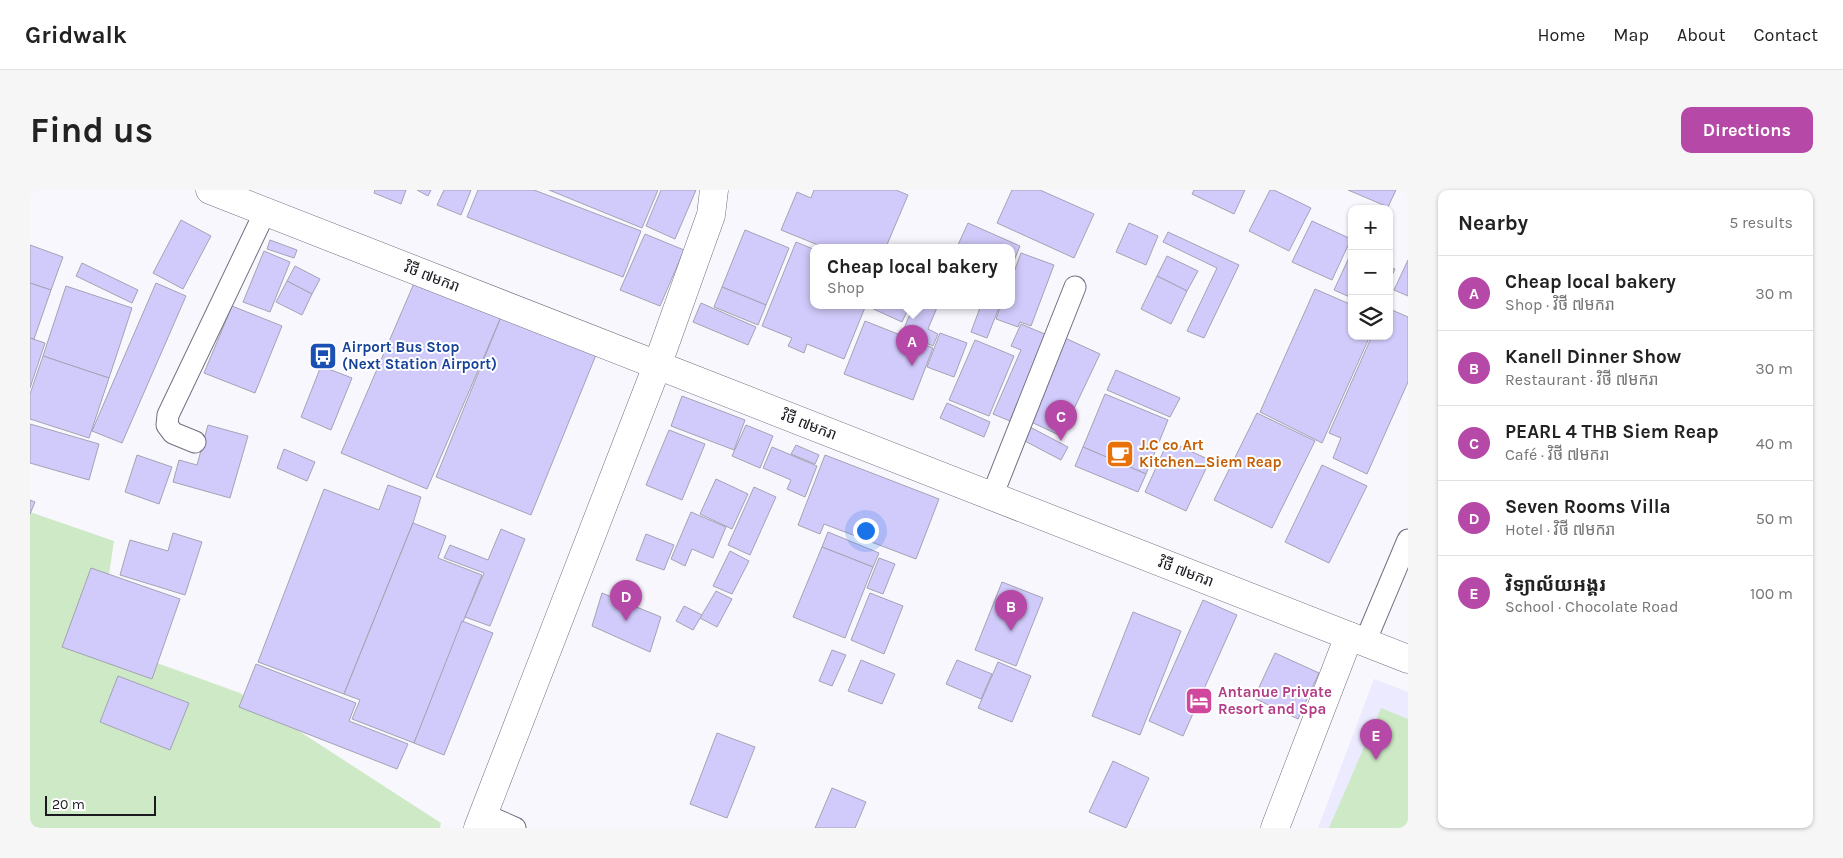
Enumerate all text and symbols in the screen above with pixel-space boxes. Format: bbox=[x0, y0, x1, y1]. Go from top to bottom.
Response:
text: Gridwalk bbox=[25, 21, 127, 49]
text: Home bbox=[1537, 24, 1585, 46]
text: Map bbox=[1613, 24, 1649, 46]
text: About bbox=[1677, 24, 1726, 46]
text: Contact bbox=[1754, 24, 1818, 46]
button: Directions bbox=[1681, 107, 1813, 153]
text: Find us bbox=[30, 110, 153, 151]
map controls bbox=[1348, 205, 1393, 340]
button: + bbox=[1348, 205, 1393, 250]
text: Nearby bbox=[1458, 211, 1528, 235]
text: 5 results bbox=[1729, 213, 1793, 232]
popup bbox=[810, 244, 1015, 309]
button: − bbox=[1348, 250, 1393, 295]
text: Cheap local bakery bbox=[827, 256, 998, 278]
street label: វិថី ៧មករា bbox=[402, 258, 463, 296]
text: Cheap local bakery bbox=[1505, 271, 1676, 293]
text: Shop bbox=[827, 278, 864, 297]
text: A bbox=[1469, 284, 1479, 303]
text: 30 m bbox=[1755, 284, 1793, 303]
button: layers bbox=[1348, 295, 1393, 340]
text: Shop · វិថី ៧មករា bbox=[1505, 295, 1615, 314]
pin: A bbox=[896, 325, 928, 366]
place label: Airport Bus Stop (Next Station Airport) bbox=[342, 338, 497, 373]
bus stop icon: Airport Bus Stop (Next Station Airport) bbox=[308, 341, 338, 371]
text: Kanell Dinner Show bbox=[1505, 346, 1681, 368]
text: B bbox=[1469, 359, 1479, 378]
text: 30 m bbox=[1755, 359, 1793, 378]
text: Restaurant · វិថី ៧មករា bbox=[1505, 370, 1659, 389]
pin: C bbox=[1045, 400, 1077, 441]
street label: វិថី ៧មករា bbox=[779, 406, 840, 444]
text: PEARL 4 THB Siem Reap bbox=[1505, 421, 1718, 443]
text: C bbox=[1469, 434, 1479, 453]
text: 40 m bbox=[1756, 434, 1793, 453]
place label: J.C co Art Kitchen_Siem Reap bbox=[1139, 436, 1282, 471]
cafe icon: J.C co Art Kitchen_Siem Reap bbox=[1105, 439, 1135, 469]
text: Café · វិថី ៧មករា bbox=[1505, 445, 1610, 464]
text: Seven Rooms Villa bbox=[1505, 496, 1671, 518]
text: D bbox=[1469, 509, 1479, 528]
text: 50 m bbox=[1756, 509, 1793, 528]
your location bbox=[853, 518, 879, 544]
text: Hotel · វិថី ៧មករា bbox=[1505, 520, 1615, 539]
street label: វិថី ៧មករា bbox=[1156, 553, 1217, 591]
text: វិទ្យាល័យអង្គរ bbox=[1505, 574, 1606, 596]
pin: D bbox=[610, 580, 642, 621]
text: E bbox=[1469, 584, 1479, 603]
text: 100 m bbox=[1750, 584, 1793, 603]
pin: B bbox=[995, 590, 1027, 631]
text: School · Chocolate Road bbox=[1505, 597, 1678, 616]
place label: Antanue Private Resort and Spa bbox=[1218, 683, 1332, 718]
hotel icon: Antanue Private Resort and Spa bbox=[1184, 686, 1214, 716]
pin: E bbox=[1360, 719, 1392, 760]
scale bar bbox=[45, 793, 156, 816]
text: 20 m bbox=[52, 796, 85, 813]

